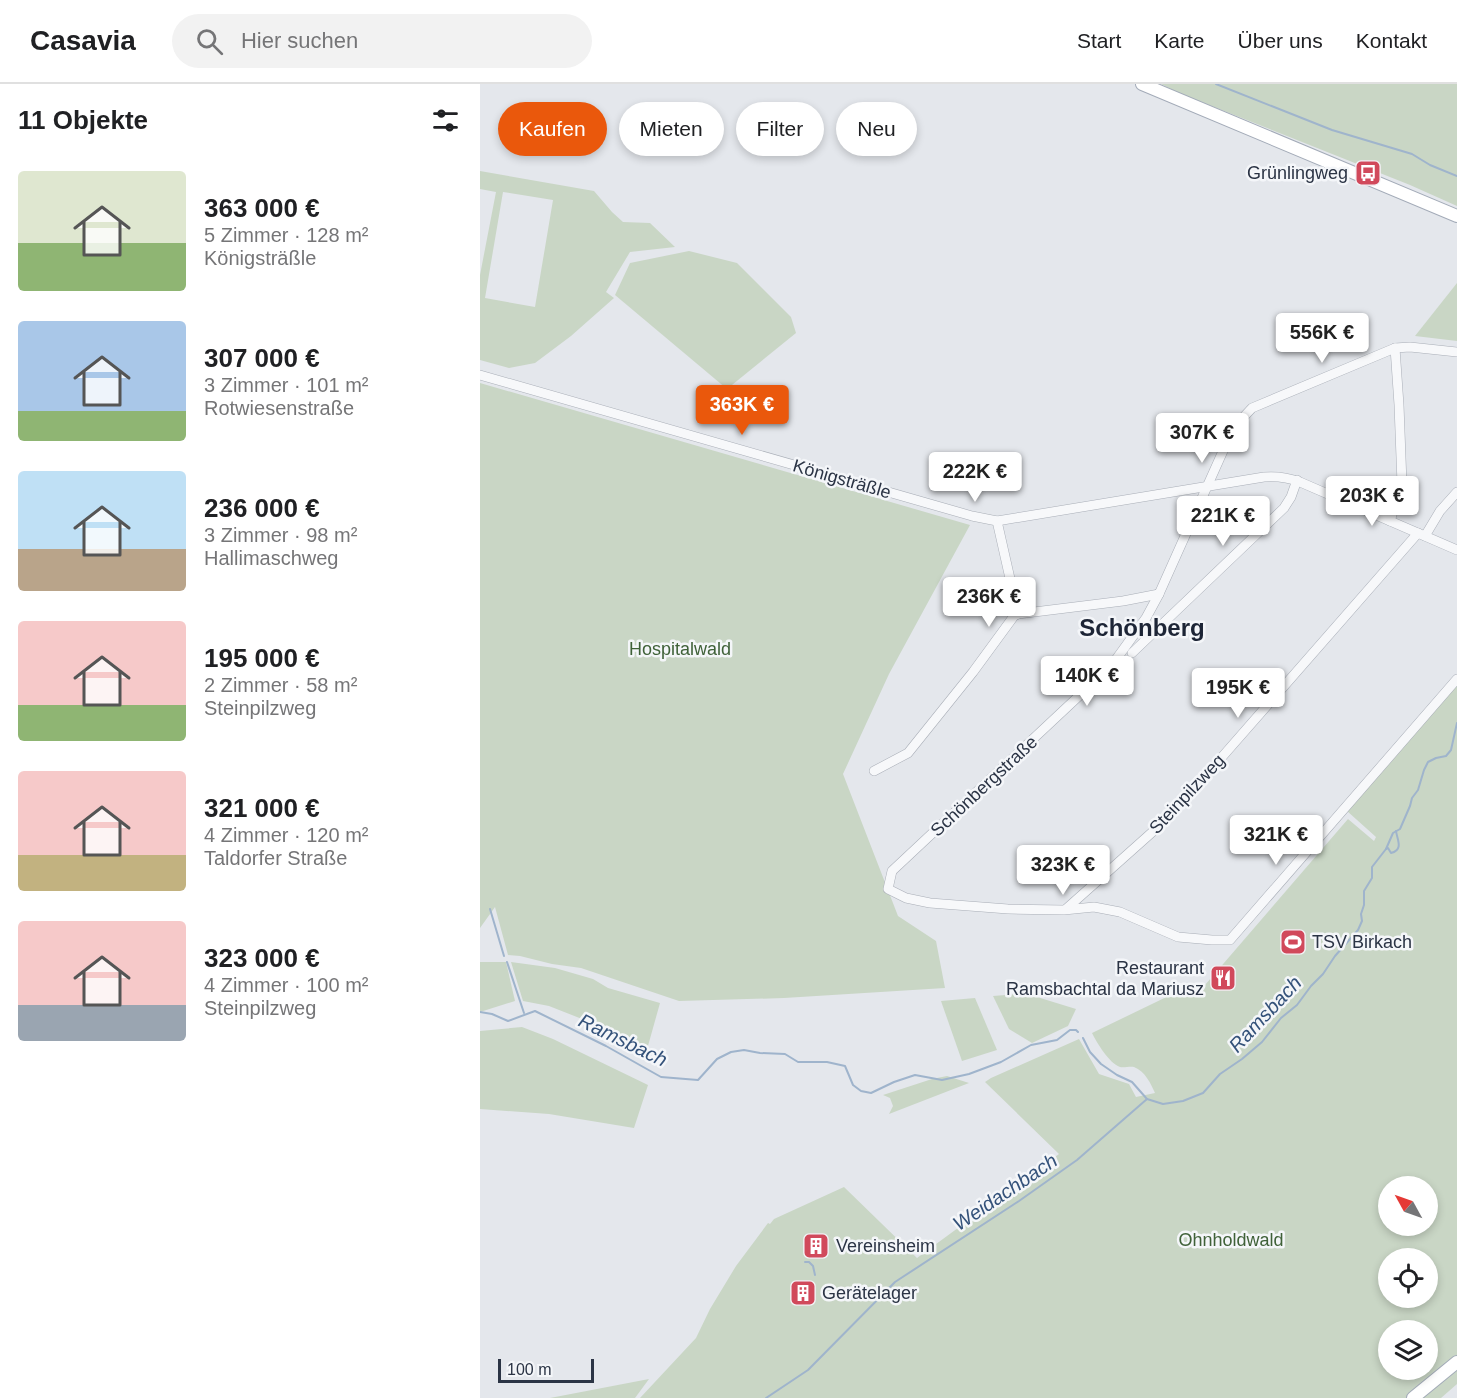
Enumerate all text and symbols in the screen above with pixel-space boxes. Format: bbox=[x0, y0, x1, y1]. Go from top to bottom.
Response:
search box bbox=[172, 14, 592, 68]
text: Casavia bbox=[30, 25, 136, 56]
icon: search bbox=[193, 25, 226, 58]
text: Hier suchen bbox=[241, 28, 358, 53]
text: Start bbox=[1077, 29, 1121, 52]
text: Karte bbox=[1154, 29, 1205, 52]
text: Über uns bbox=[1238, 29, 1323, 52]
text: Kontakt bbox=[1356, 29, 1427, 52]
chip: Kaufen bbox=[498, 102, 607, 156]
chip: Mieten bbox=[619, 102, 724, 156]
chip: Filter bbox=[736, 102, 824, 156]
chip: Neu bbox=[836, 102, 917, 156]
icon: filters bbox=[429, 104, 462, 137]
text: 11 Objekte bbox=[18, 105, 148, 135]
bus stop icon: Grünlingweg bbox=[1353, 158, 1383, 188]
place label: Grünlingweg bbox=[1247, 163, 1348, 183]
text: 363 000 € bbox=[204, 193, 320, 223]
icon: home bbox=[66, 195, 138, 267]
text: 5 Zimmer · 128 m² bbox=[204, 224, 368, 246]
text: Königsträßle bbox=[204, 247, 316, 269]
pin: 556K € bbox=[1273, 313, 1371, 364]
text: 556K € bbox=[1290, 321, 1354, 343]
text: 307 000 € bbox=[204, 343, 320, 373]
icon: home bbox=[66, 345, 138, 417]
text: 3 Zimmer · 101 m² bbox=[204, 374, 368, 396]
pin: 363K € bbox=[693, 385, 791, 436]
text: 363K € bbox=[710, 393, 774, 415]
text: Rotwiesenstraße bbox=[204, 397, 354, 419]
pin: 307K € bbox=[1153, 413, 1251, 464]
text: 307K € bbox=[1170, 421, 1234, 443]
pin: 222K € bbox=[926, 452, 1024, 503]
street label: Königsträßle bbox=[791, 455, 893, 503]
text: 222K € bbox=[943, 460, 1007, 482]
pin: 203K € bbox=[1323, 476, 1421, 527]
text: 203K € bbox=[1340, 484, 1404, 506]
text: 236 000 € bbox=[204, 493, 320, 523]
icon: home bbox=[66, 495, 138, 567]
pin: 221K € bbox=[1174, 496, 1272, 547]
text: 221K € bbox=[1191, 504, 1255, 526]
text: 3 Zimmer · 98 m² bbox=[204, 524, 357, 546]
text: Hallimaschweg bbox=[204, 547, 339, 569]
pin: 236K € bbox=[940, 577, 1038, 628]
text: 236K € bbox=[957, 585, 1021, 607]
district label: Schönberg bbox=[1079, 614, 1205, 641]
park label: Hospitalwald bbox=[629, 639, 731, 659]
text: 195 000 € bbox=[204, 643, 320, 673]
icon: home bbox=[66, 645, 138, 717]
pin: 140K € bbox=[1038, 656, 1136, 707]
text: 140K € bbox=[1055, 664, 1119, 686]
pin: 195K € bbox=[1189, 668, 1287, 719]
text: 2 Zimmer · 58 m² bbox=[204, 674, 357, 696]
text: 195K € bbox=[1206, 676, 1270, 698]
text: Steinpilzweg bbox=[204, 697, 316, 719]
street label: Schönbergstraße bbox=[927, 732, 1041, 840]
street label: Steinpilzweg bbox=[1145, 750, 1229, 838]
text: 321 000 € bbox=[204, 793, 320, 823]
icon: home bbox=[66, 795, 138, 867]
pin: 321K € bbox=[1227, 815, 1325, 866]
text: 321K € bbox=[1244, 823, 1308, 845]
text: 4 Zimmer · 120 m² bbox=[204, 824, 368, 846]
pin: 323K € bbox=[1014, 845, 1112, 896]
text: Taldorfer Straße bbox=[204, 847, 347, 869]
text: 323K € bbox=[1031, 853, 1095, 875]
sports icon: TSV Birkach bbox=[1278, 927, 1308, 957]
place label: TSV Birkach bbox=[1312, 932, 1412, 952]
text: 323 000 € bbox=[204, 943, 320, 973]
icon: home bbox=[66, 945, 138, 1017]
place label: Restaurant Ramsbachtal da Mariusz bbox=[1006, 958, 1204, 999]
restaurant icon: Restaurant Ramsbachtal da Mariusz bbox=[1208, 963, 1238, 993]
water label: Ramsbach bbox=[1224, 972, 1306, 1056]
text: 4 Zimmer · 100 m² bbox=[204, 974, 368, 996]
text: Steinpilzweg bbox=[204, 997, 316, 1019]
water label: Ramsbach bbox=[575, 1009, 671, 1071]
water label: Weidachbach bbox=[949, 1149, 1061, 1235]
north arrow bbox=[1378, 1176, 1438, 1236]
map controls bbox=[1378, 1176, 1438, 1380]
park label: Ohnholdwald bbox=[1178, 1230, 1284, 1250]
building icon: Vereinsheim bbox=[801, 1231, 831, 1261]
place label: Vereinsheim bbox=[836, 1236, 935, 1256]
button: locate bbox=[1378, 1248, 1438, 1308]
building icon: Gerätelager bbox=[788, 1278, 818, 1308]
place label: Gerätelager bbox=[822, 1283, 917, 1303]
button: layers bbox=[1378, 1320, 1438, 1380]
scale bar bbox=[498, 1356, 594, 1384]
text: 100 m bbox=[507, 1361, 551, 1378]

